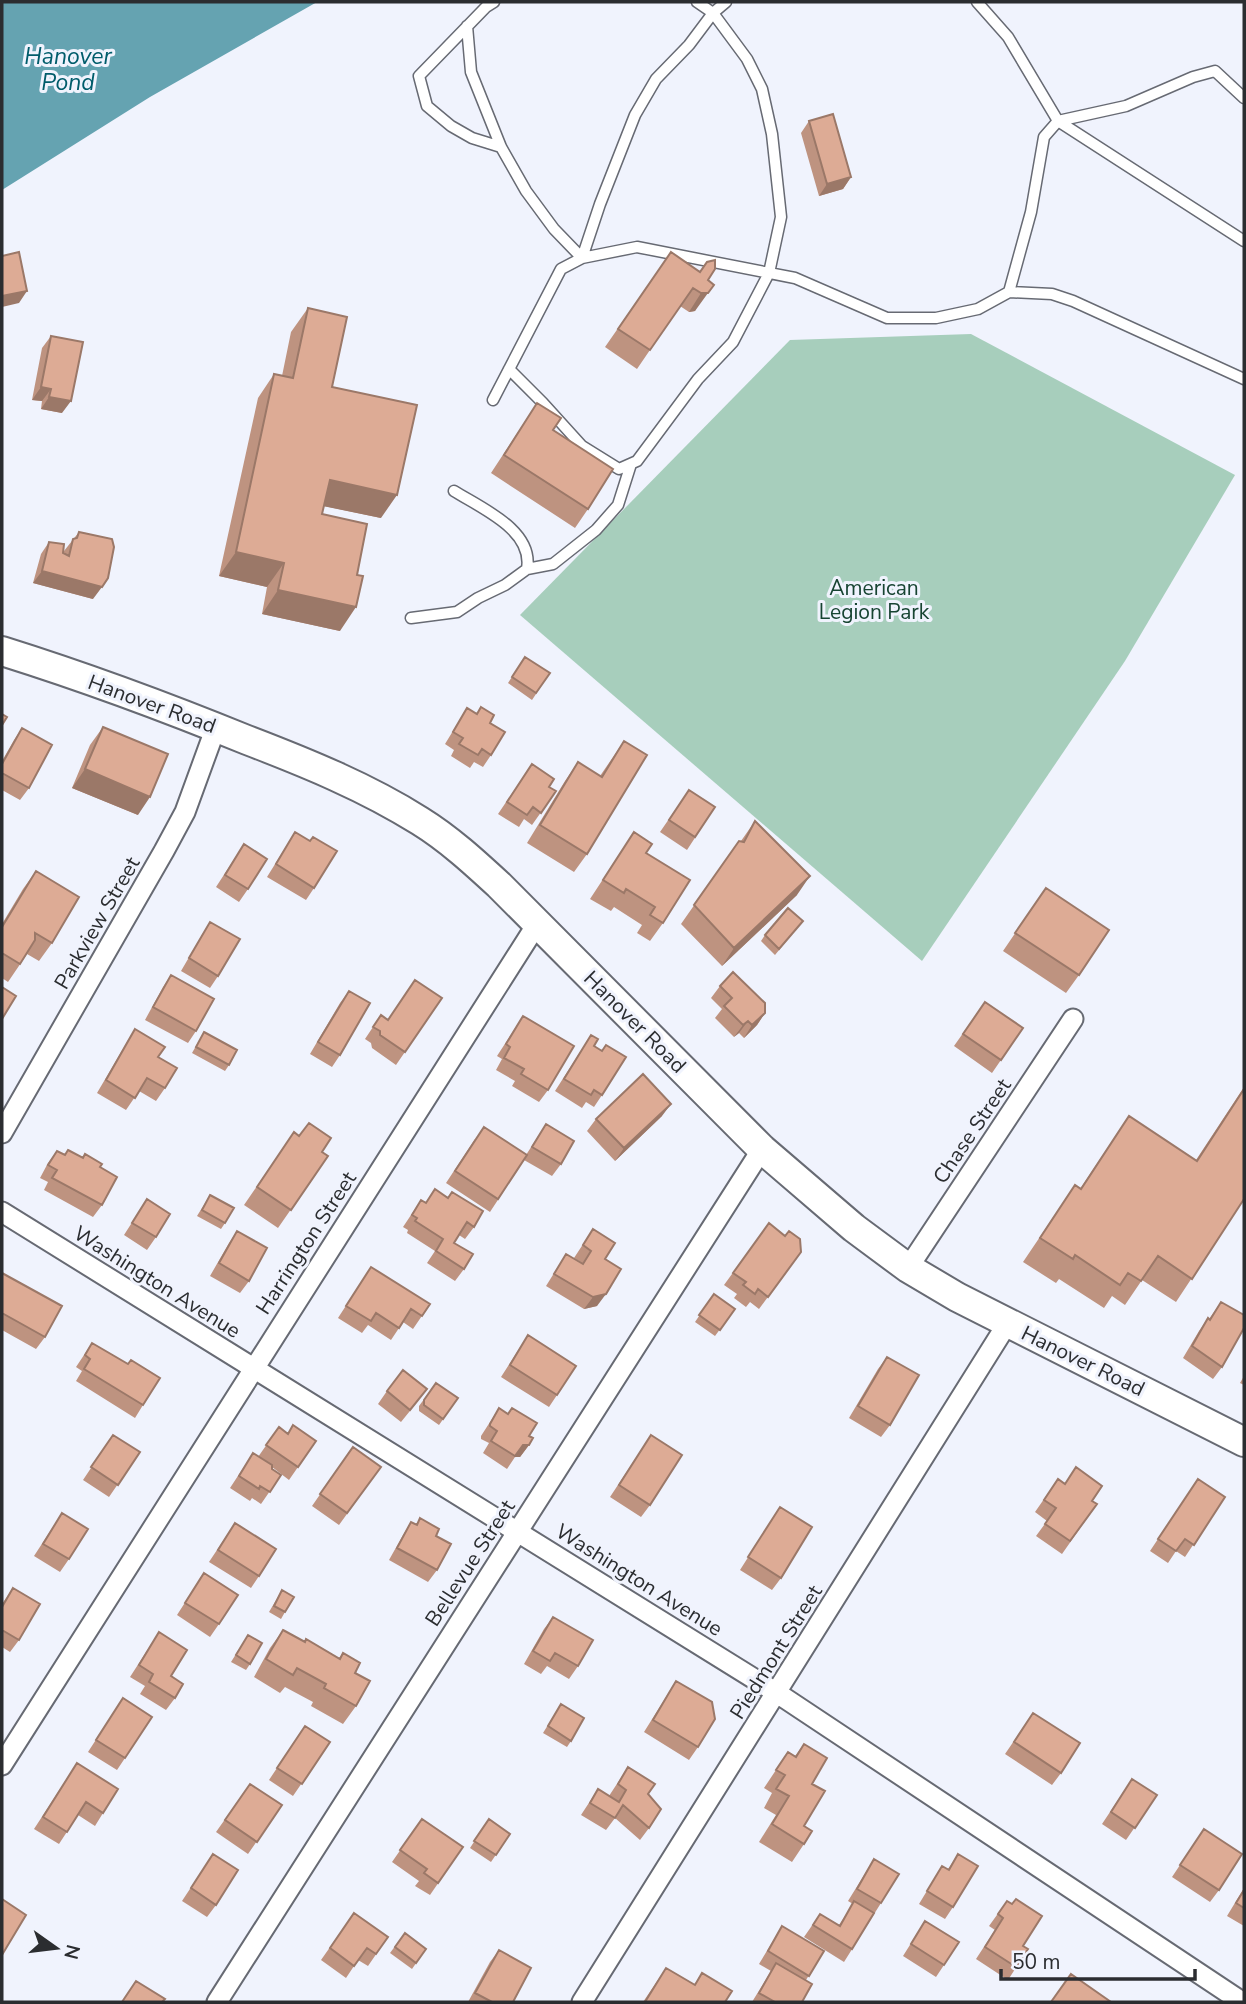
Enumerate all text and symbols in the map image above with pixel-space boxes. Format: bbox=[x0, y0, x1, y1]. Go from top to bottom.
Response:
water label: Hanover Pond bbox=[24, 41, 113, 98]
park label: American Legion Park bbox=[819, 574, 930, 626]
street label: Hanover Road bbox=[84, 668, 220, 740]
street label: Parkview Street bbox=[48, 851, 147, 994]
street label: Hanover Road bbox=[578, 965, 692, 1079]
street label: Chase Street bbox=[927, 1072, 1018, 1189]
street label: Harrington Street bbox=[249, 1166, 363, 1320]
street label: Washington Avenue bbox=[68, 1219, 246, 1345]
street label: Hanover Road bbox=[1017, 1319, 1149, 1403]
street label: Bellevue Street bbox=[419, 1494, 522, 1632]
street label: Washington Avenue bbox=[550, 1517, 728, 1643]
street label: Piedmont Street bbox=[724, 1579, 829, 1724]
north arrow bbox=[21, 1913, 91, 1983]
scale bar bbox=[1001, 1938, 1195, 1982]
text: N bbox=[57, 1942, 86, 1962]
text: 50 m bbox=[1012, 1948, 1061, 1976]

